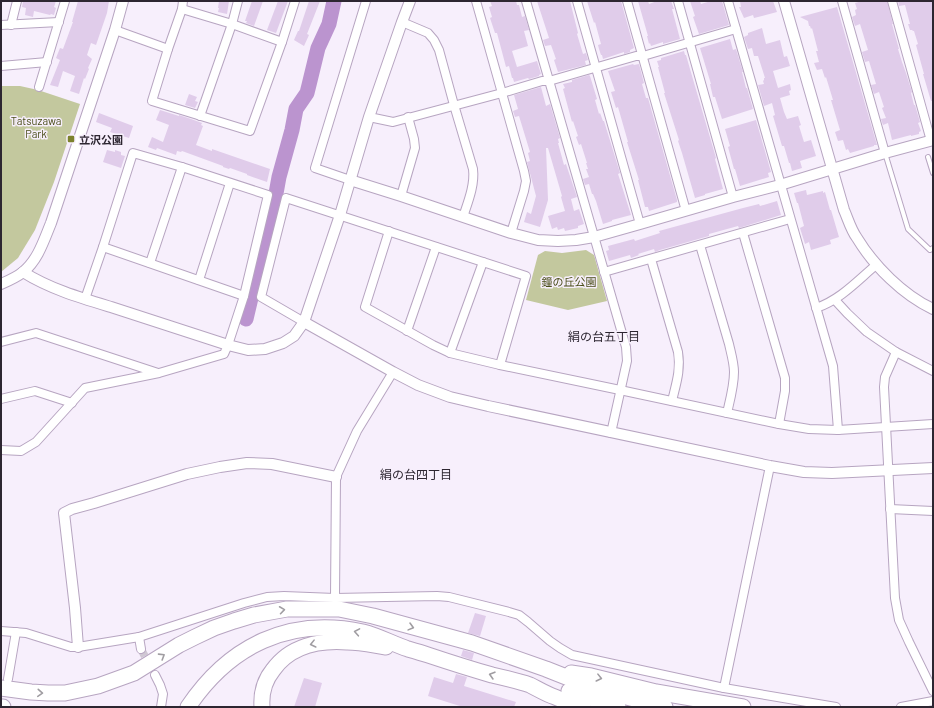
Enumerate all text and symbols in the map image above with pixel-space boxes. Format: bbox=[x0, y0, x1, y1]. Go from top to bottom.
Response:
park label: Tatsuzawa Park bbox=[11, 114, 61, 140]
place label: 立沢公園 bbox=[79, 133, 123, 146]
marker: 立沢公園 bbox=[66, 134, 76, 144]
park label: 鐘の丘公園 bbox=[542, 275, 597, 288]
district label: 絹の台五丁目 bbox=[568, 329, 640, 343]
district label: 絹の台四丁目 bbox=[380, 467, 452, 481]
one-way arrow bbox=[279, 606, 285, 615]
one-way arrow bbox=[407, 622, 414, 631]
one-way arrow bbox=[354, 628, 360, 636]
one-way arrow bbox=[310, 639, 317, 648]
one-way arrow bbox=[158, 653, 165, 661]
one-way arrow bbox=[488, 671, 495, 679]
one-way arrow bbox=[595, 673, 602, 681]
one-way arrow bbox=[37, 688, 43, 697]

